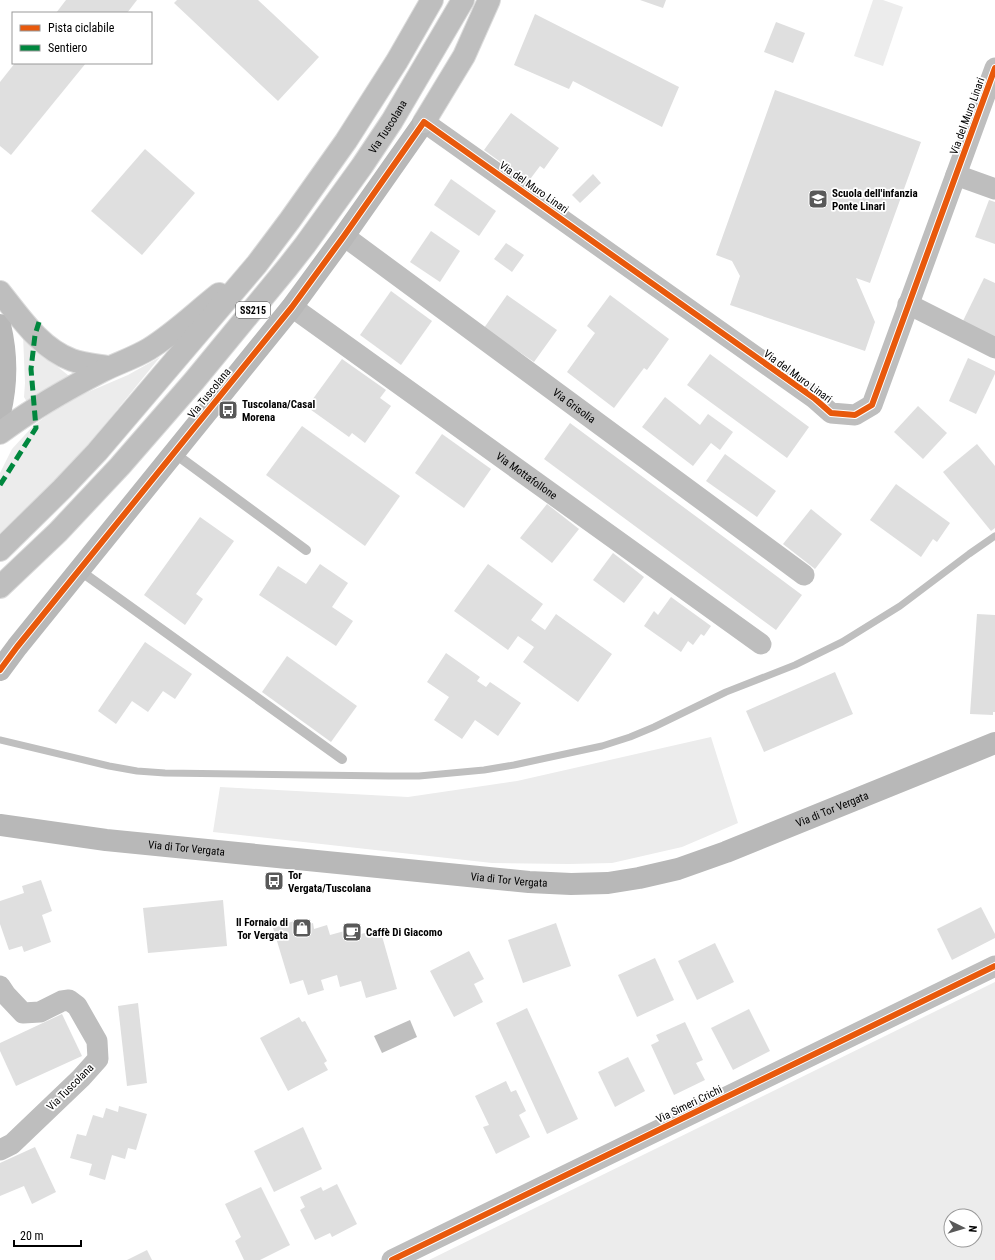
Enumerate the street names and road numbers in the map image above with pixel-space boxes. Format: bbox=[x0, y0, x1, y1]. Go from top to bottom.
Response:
street label: Via del Muro Linari bbox=[947, 76, 987, 157]
street label: Via Tuscolana bbox=[366, 98, 410, 156]
street label: Via del Muro Linari bbox=[497, 159, 571, 216]
road number: SS215 bbox=[236, 302, 270, 318]
street label: Via del Muro Linari bbox=[761, 347, 834, 406]
street label: Via Tuscolana bbox=[185, 366, 234, 421]
street label: Via Grisolia bbox=[550, 386, 598, 426]
street label: Via Mottafollone bbox=[493, 450, 560, 502]
street label: Via di Tor Vergata bbox=[794, 789, 870, 830]
street label: Via di Tor Vergata bbox=[148, 838, 225, 859]
street label: Via di Tor Vergata bbox=[470, 870, 548, 890]
street label: Via Tuscolana bbox=[44, 1061, 96, 1113]
street label: Via Simeri Crichi bbox=[654, 1083, 724, 1126]

